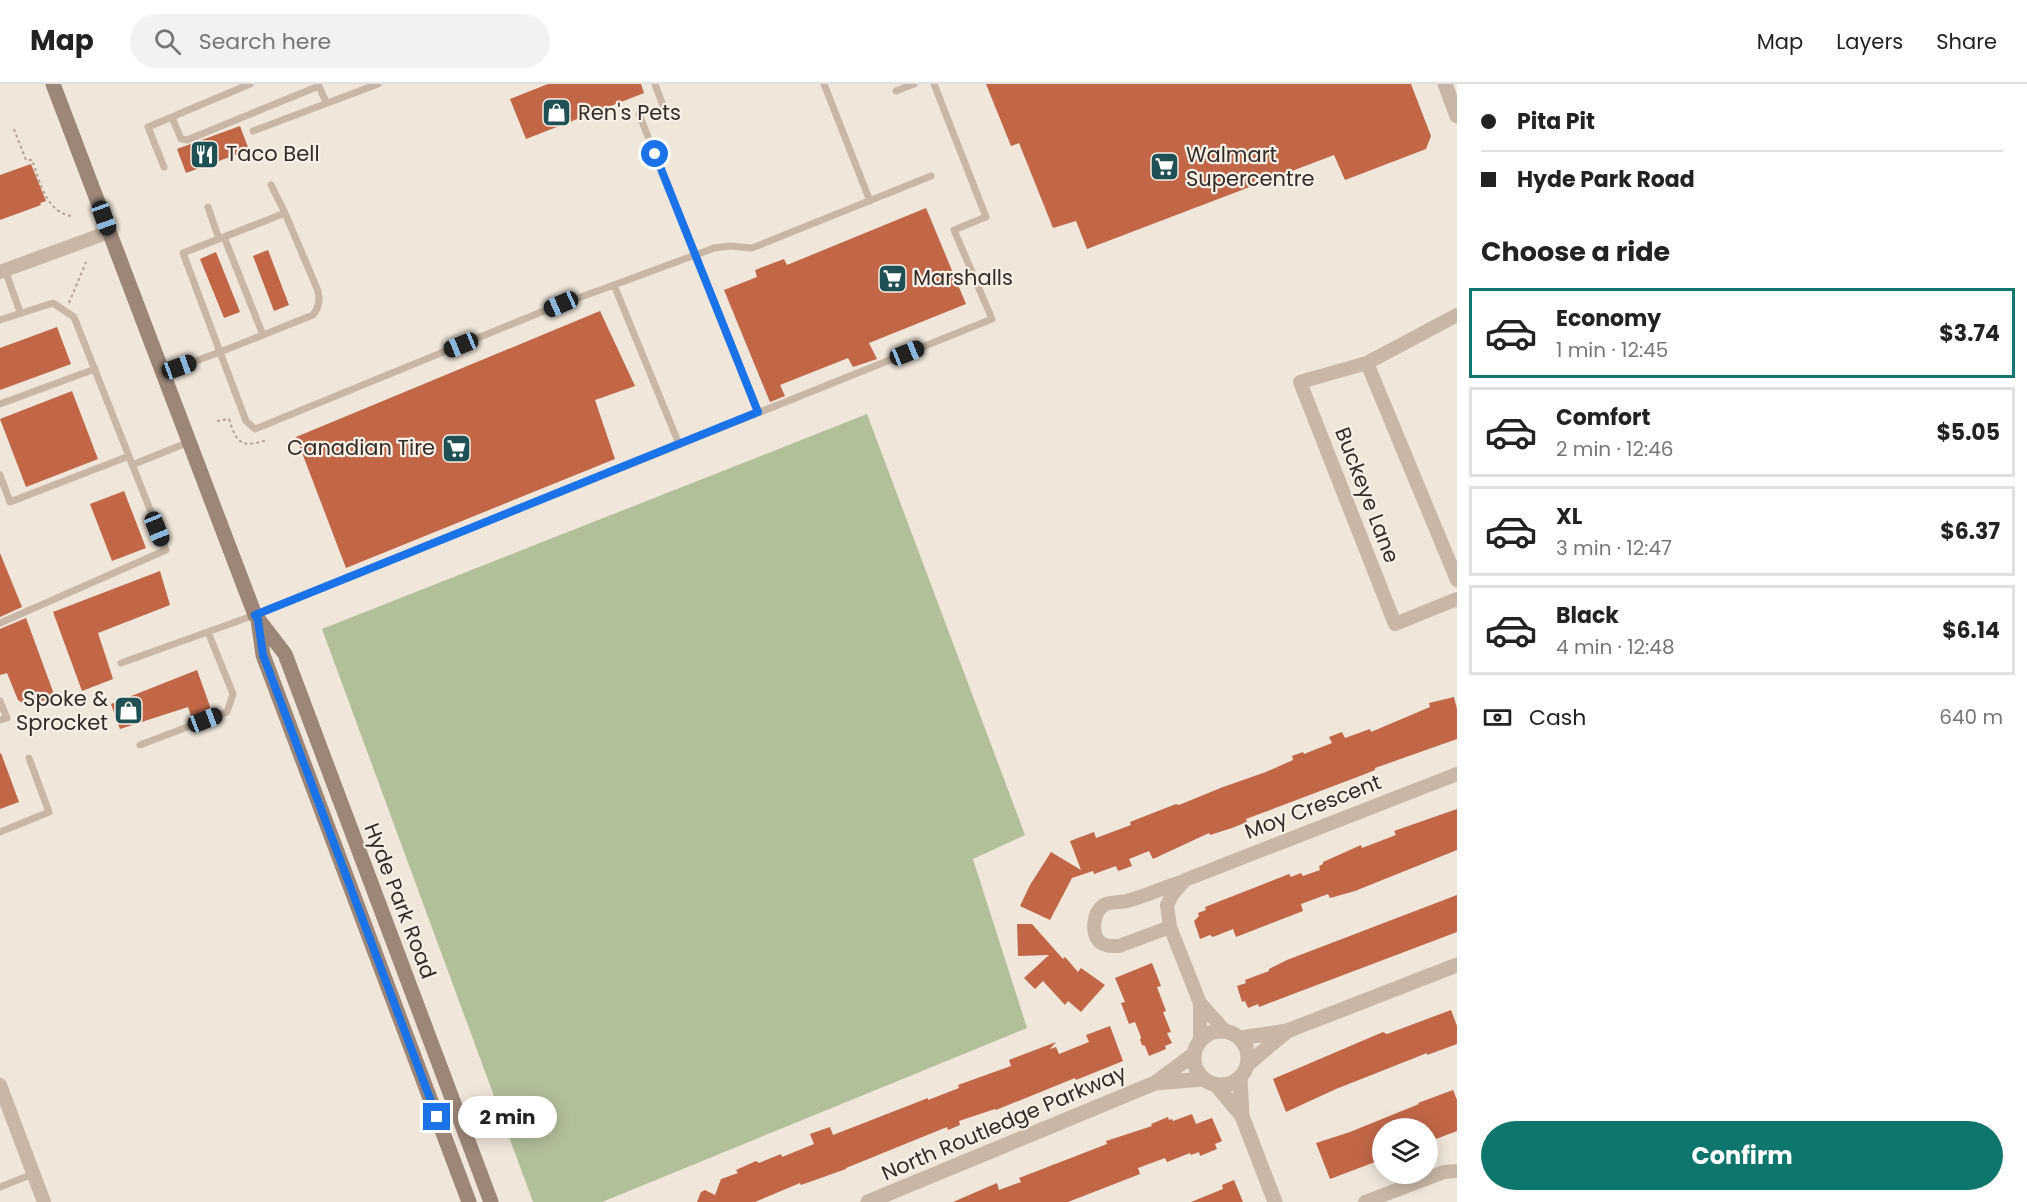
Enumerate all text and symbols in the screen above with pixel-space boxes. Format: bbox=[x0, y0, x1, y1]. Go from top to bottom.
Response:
search box bbox=[130, 14, 550, 68]
text: Map bbox=[30, 21, 94, 60]
icon: search bbox=[151, 25, 184, 58]
text: Search here bbox=[199, 26, 331, 57]
text: Map bbox=[1757, 27, 1803, 56]
text: Layers bbox=[1836, 27, 1903, 56]
text: Share bbox=[1936, 27, 1997, 56]
shop icon: Ren's Pets bbox=[541, 97, 573, 129]
place label: Ren's Pets bbox=[578, 98, 681, 127]
text: Pita Pit bbox=[1517, 106, 1595, 137]
restaurant icon: Taco Bell bbox=[189, 138, 221, 170]
place label: Taco Bell bbox=[226, 139, 320, 168]
route start bbox=[641, 140, 668, 167]
place label: Walmart Supercentre bbox=[1186, 140, 1315, 193]
supermarket icon: Walmart Supercentre bbox=[1149, 151, 1181, 183]
text: Hyde Park Road bbox=[1517, 164, 1695, 195]
car bbox=[89, 198, 119, 238]
text: Choose a ride bbox=[1481, 233, 1670, 270]
supermarket icon: Marshalls bbox=[876, 262, 908, 294]
place label: Marshalls bbox=[913, 263, 1013, 292]
car bbox=[541, 288, 581, 320]
text: Economy bbox=[1556, 303, 1661, 334]
icon: car bbox=[1484, 306, 1538, 360]
text: $3.74 bbox=[1939, 318, 2000, 349]
car bbox=[441, 330, 481, 360]
text: 1 min · 12:45 bbox=[1556, 336, 1668, 364]
car bbox=[887, 338, 927, 368]
car bbox=[159, 352, 199, 382]
text: Comfort bbox=[1556, 402, 1650, 433]
icon: car bbox=[1484, 405, 1538, 459]
text: $5.05 bbox=[1936, 417, 2000, 448]
street label: Buckeye Lane bbox=[1328, 423, 1407, 567]
supermarket icon: Canadian Tire bbox=[440, 432, 472, 464]
place label: Canadian Tire bbox=[287, 433, 435, 462]
text: 2 min · 12:46 bbox=[1556, 435, 1674, 463]
text: XL bbox=[1556, 501, 1582, 532]
icon: car bbox=[1484, 504, 1538, 558]
car bbox=[142, 509, 172, 549]
text: $6.37 bbox=[1940, 516, 2000, 547]
text: 3 min · 12:47 bbox=[1556, 534, 1672, 562]
text: Black bbox=[1556, 600, 1619, 631]
icon: car bbox=[1484, 603, 1538, 657]
text: $6.14 bbox=[1942, 615, 2000, 646]
text: 4 min · 12:48 bbox=[1556, 633, 1675, 661]
place label: Spoke & Sprocket bbox=[16, 684, 108, 737]
shop icon: Spoke & Sprocket bbox=[113, 695, 145, 727]
icon: cash bbox=[1481, 701, 1514, 734]
text: Cash bbox=[1529, 702, 1586, 733]
text: 640 m bbox=[1939, 703, 2003, 731]
car bbox=[185, 705, 225, 735]
street label: Moy Crescent bbox=[1240, 767, 1385, 846]
street label: Hyde Park Road bbox=[357, 819, 443, 983]
street label: North Routledge Parkway bbox=[877, 1058, 1131, 1187]
callout: 2 min bbox=[458, 1096, 557, 1138]
route end bbox=[423, 1103, 450, 1130]
text: 2 min bbox=[479, 1103, 536, 1131]
map controls bbox=[1372, 1118, 1438, 1184]
button: layers bbox=[1372, 1118, 1438, 1184]
button: Confirm bbox=[1481, 1121, 2003, 1190]

